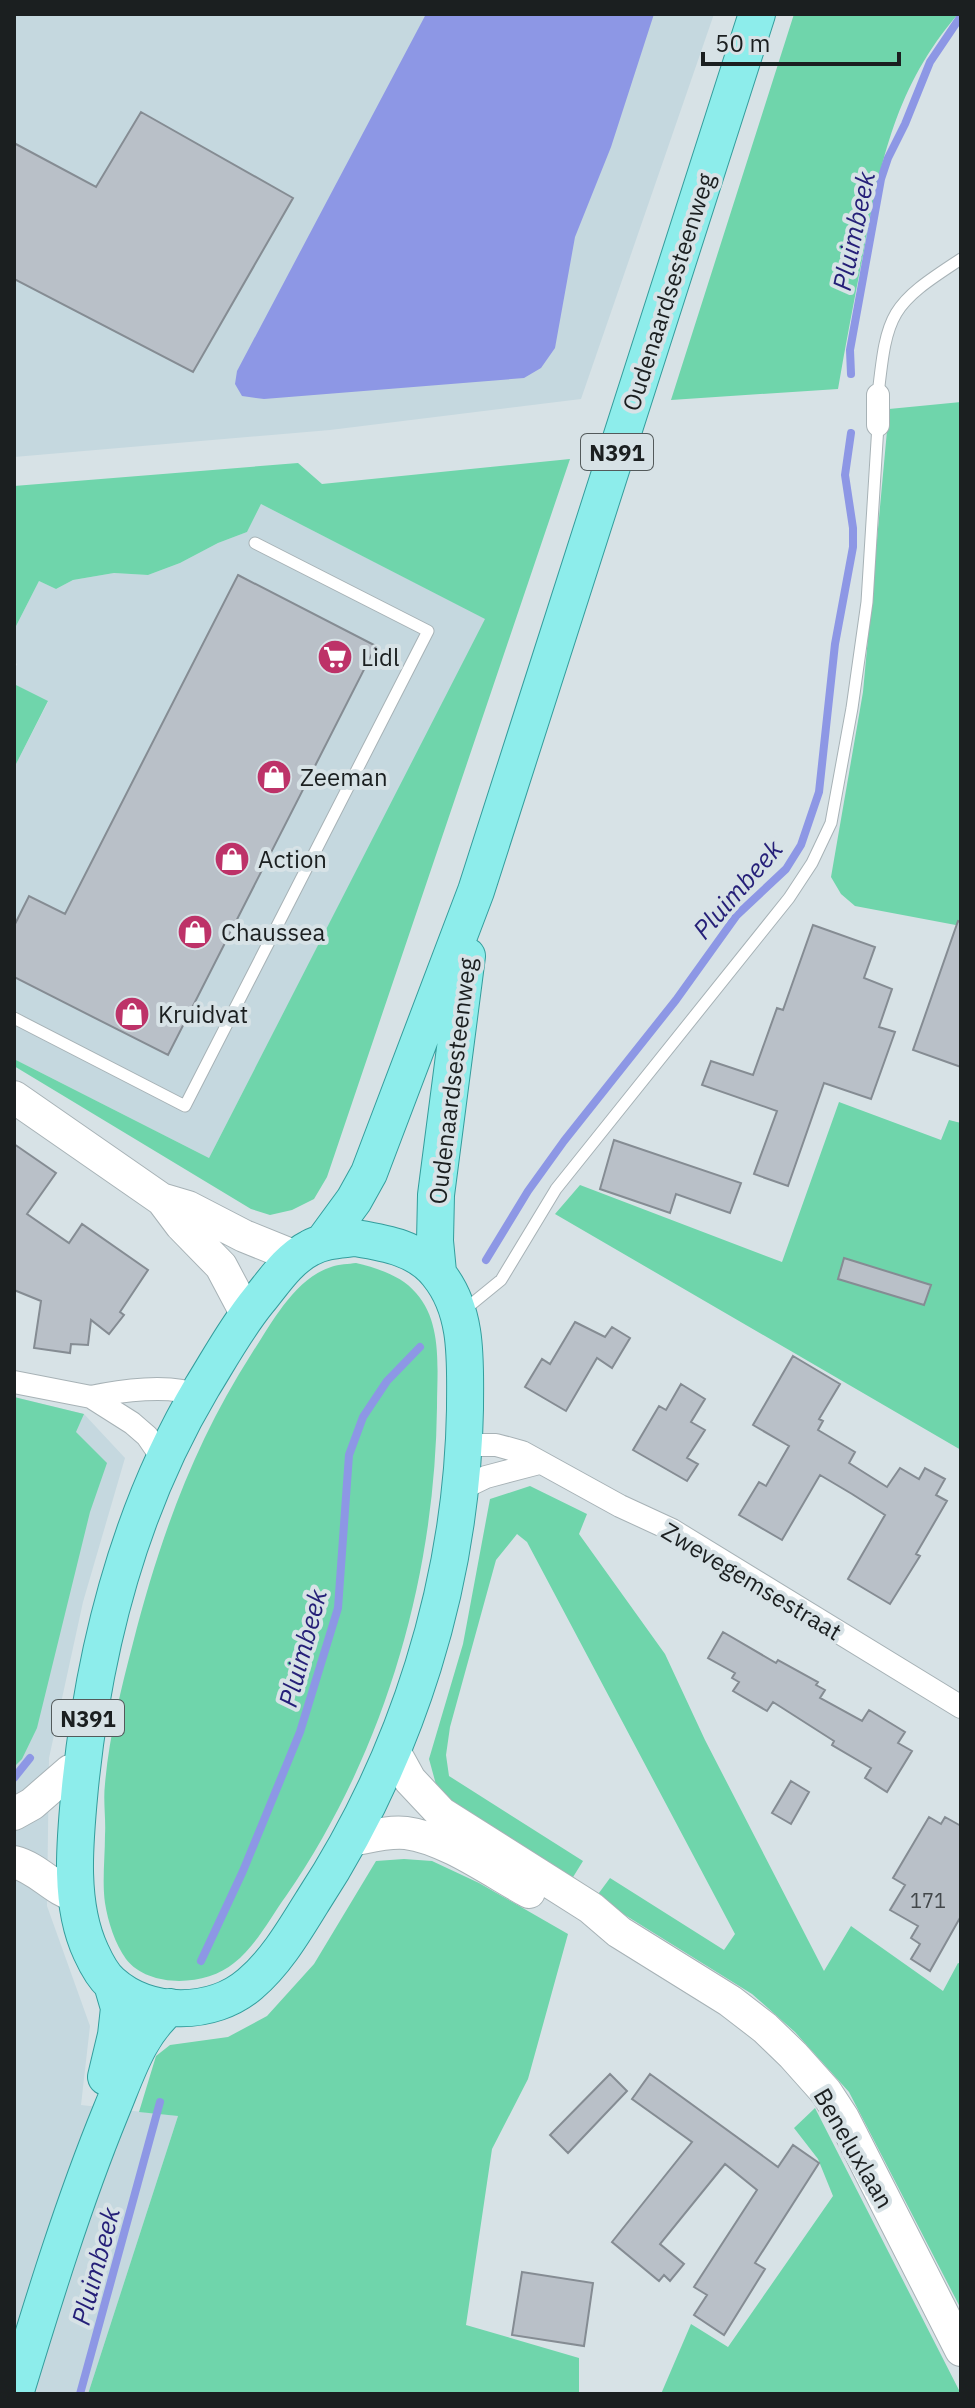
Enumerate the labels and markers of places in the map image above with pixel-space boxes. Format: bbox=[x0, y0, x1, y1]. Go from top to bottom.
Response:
supermarket icon: Lidl bbox=[316, 638, 354, 676]
place label: Lidl bbox=[361, 641, 399, 673]
shop icon: Zeeman bbox=[255, 758, 293, 796]
place label: Zeeman bbox=[300, 761, 388, 793]
shop icon: Action bbox=[213, 840, 251, 878]
place label: Action bbox=[258, 843, 327, 875]
shop icon: Chaussea bbox=[176, 913, 214, 951]
place label: Chaussea bbox=[221, 916, 325, 948]
shop icon: Kruidvat bbox=[113, 995, 151, 1033]
place label: Kruidvat bbox=[158, 998, 248, 1030]

